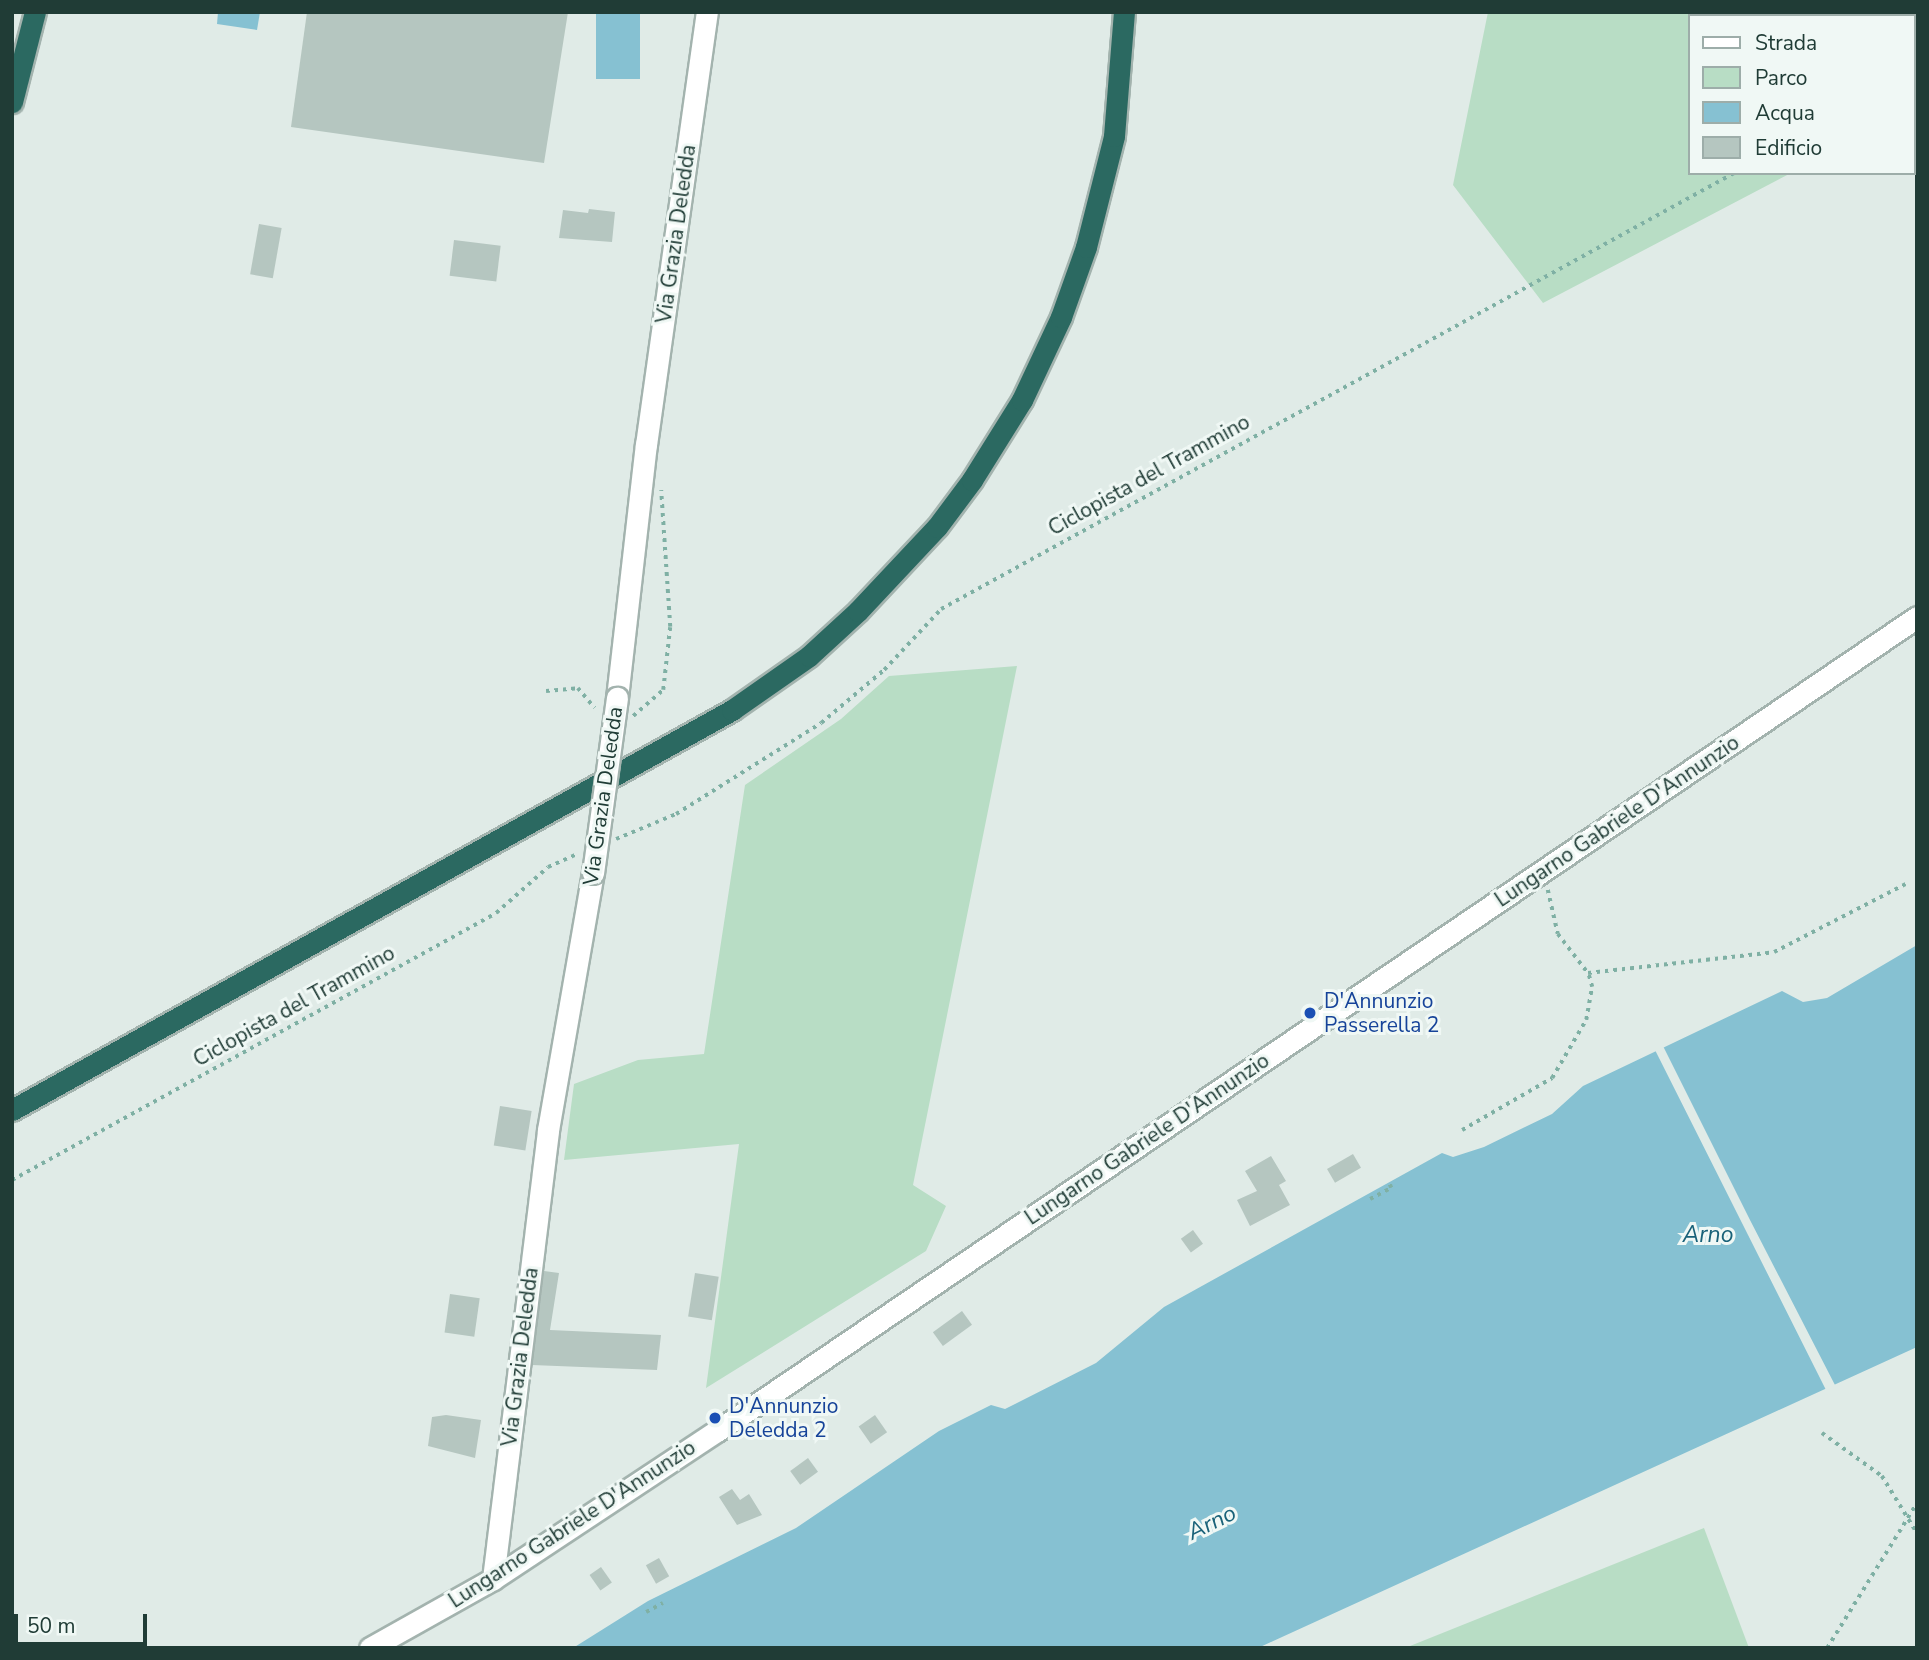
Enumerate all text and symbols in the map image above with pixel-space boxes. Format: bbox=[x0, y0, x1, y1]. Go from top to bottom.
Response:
legend bbox=[1688, 14, 1915, 175]
text: Strada bbox=[1755, 29, 1817, 57]
text: Parco bbox=[1755, 64, 1808, 92]
text: Acqua bbox=[1755, 99, 1815, 127]
text: Edificio bbox=[1755, 134, 1822, 162]
street label: Via Grazia Deledda bbox=[651, 143, 701, 325]
street label: Ciclopista del Trammino bbox=[1044, 409, 1254, 541]
street label: Via Grazia Deledda bbox=[578, 705, 628, 887]
street label: Lungarno Gabriele D'Annunzio bbox=[1490, 730, 1744, 912]
street label: Ciclopista del Trammino bbox=[189, 940, 399, 1072]
place label: D'Annunzio Passerella 2 bbox=[1324, 988, 1439, 1038]
marker: D'Annunzio Passerella 2 bbox=[1302, 1005, 1318, 1021]
street label: Lungarno Gabriele D'Annunzio bbox=[1020, 1048, 1274, 1230]
water label: Arno bbox=[1683, 1221, 1733, 1249]
street label: Via Grazia Deledda bbox=[496, 1266, 544, 1448]
place label: D'Annunzio Deledda 2 bbox=[729, 1393, 838, 1443]
marker: D'Annunzio Deledda 2 bbox=[707, 1410, 723, 1426]
street label: Lungarno Gabriele D'Annunzio bbox=[444, 1435, 700, 1613]
water label: Arno bbox=[1183, 1499, 1241, 1547]
scale bar bbox=[18, 1600, 150, 1644]
text: 50 m bbox=[27, 1612, 76, 1640]

